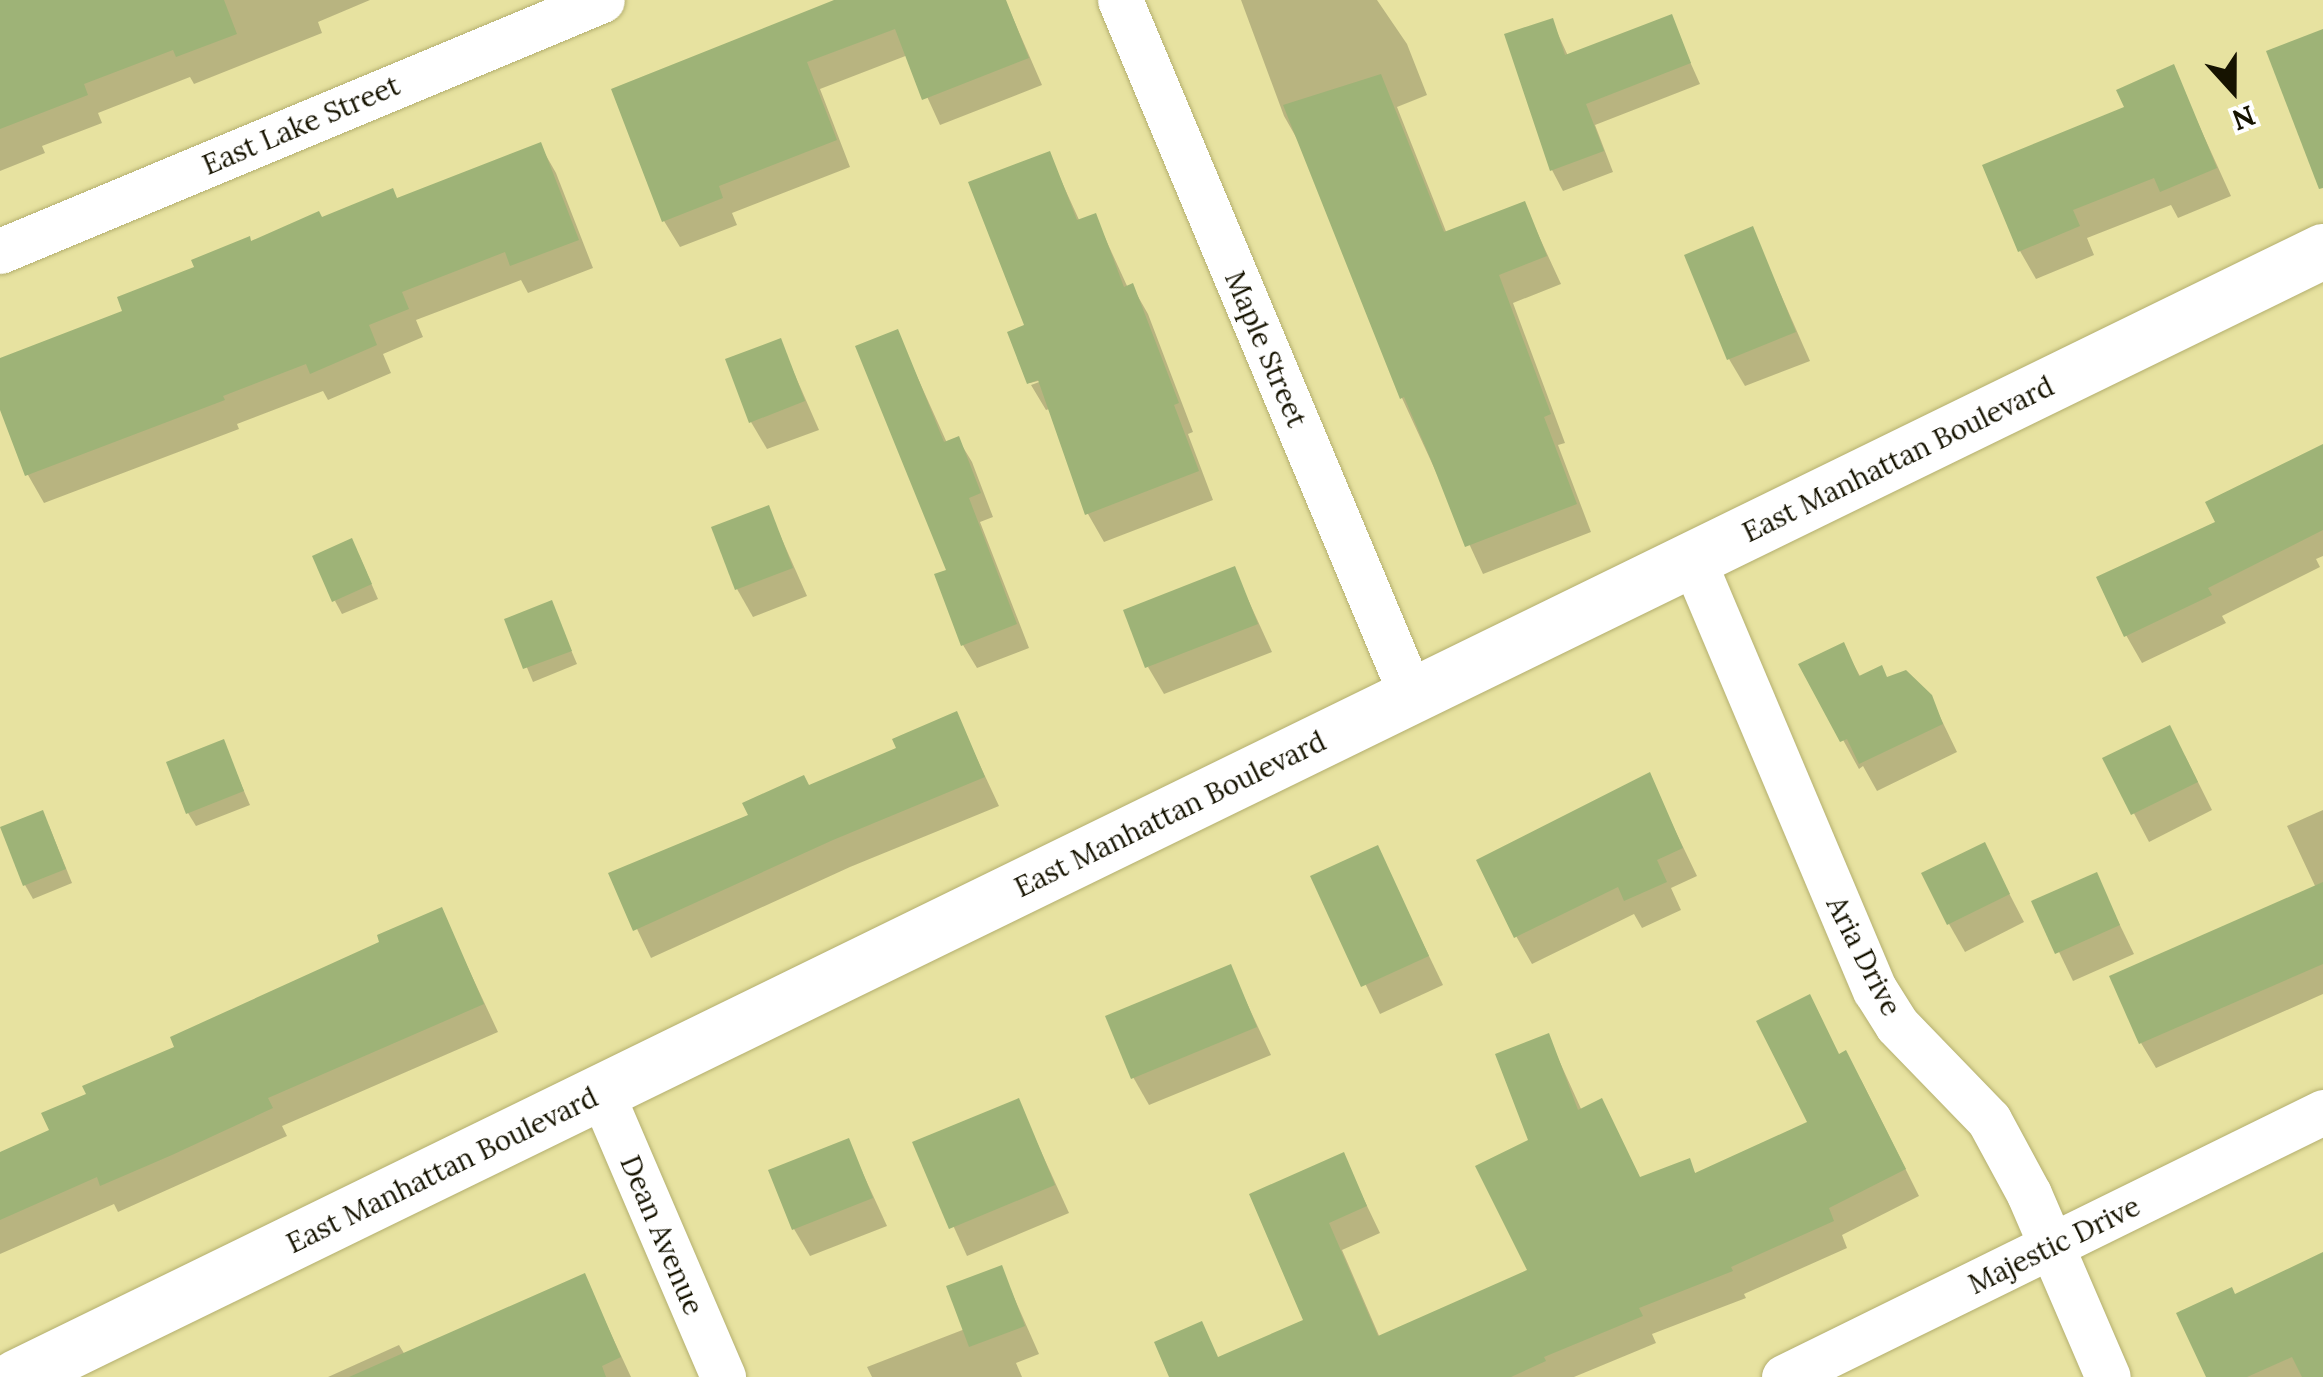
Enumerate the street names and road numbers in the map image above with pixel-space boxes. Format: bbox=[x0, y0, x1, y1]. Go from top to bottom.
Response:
street label: East Lake Street bbox=[197, 68, 405, 182]
street label: Maple Street bbox=[1218, 266, 1314, 432]
street label: East Manhattan Boulevard bbox=[1737, 369, 2059, 549]
street label: East Manhattan Boulevard bbox=[1009, 724, 1331, 904]
street label: Aria Drive bbox=[1820, 891, 1908, 1021]
street label: East Manhattan Boulevard bbox=[281, 1080, 603, 1260]
street label: Dean Avenue bbox=[613, 1150, 711, 1320]
street label: Majestic Drive bbox=[1963, 1189, 2145, 1301]

